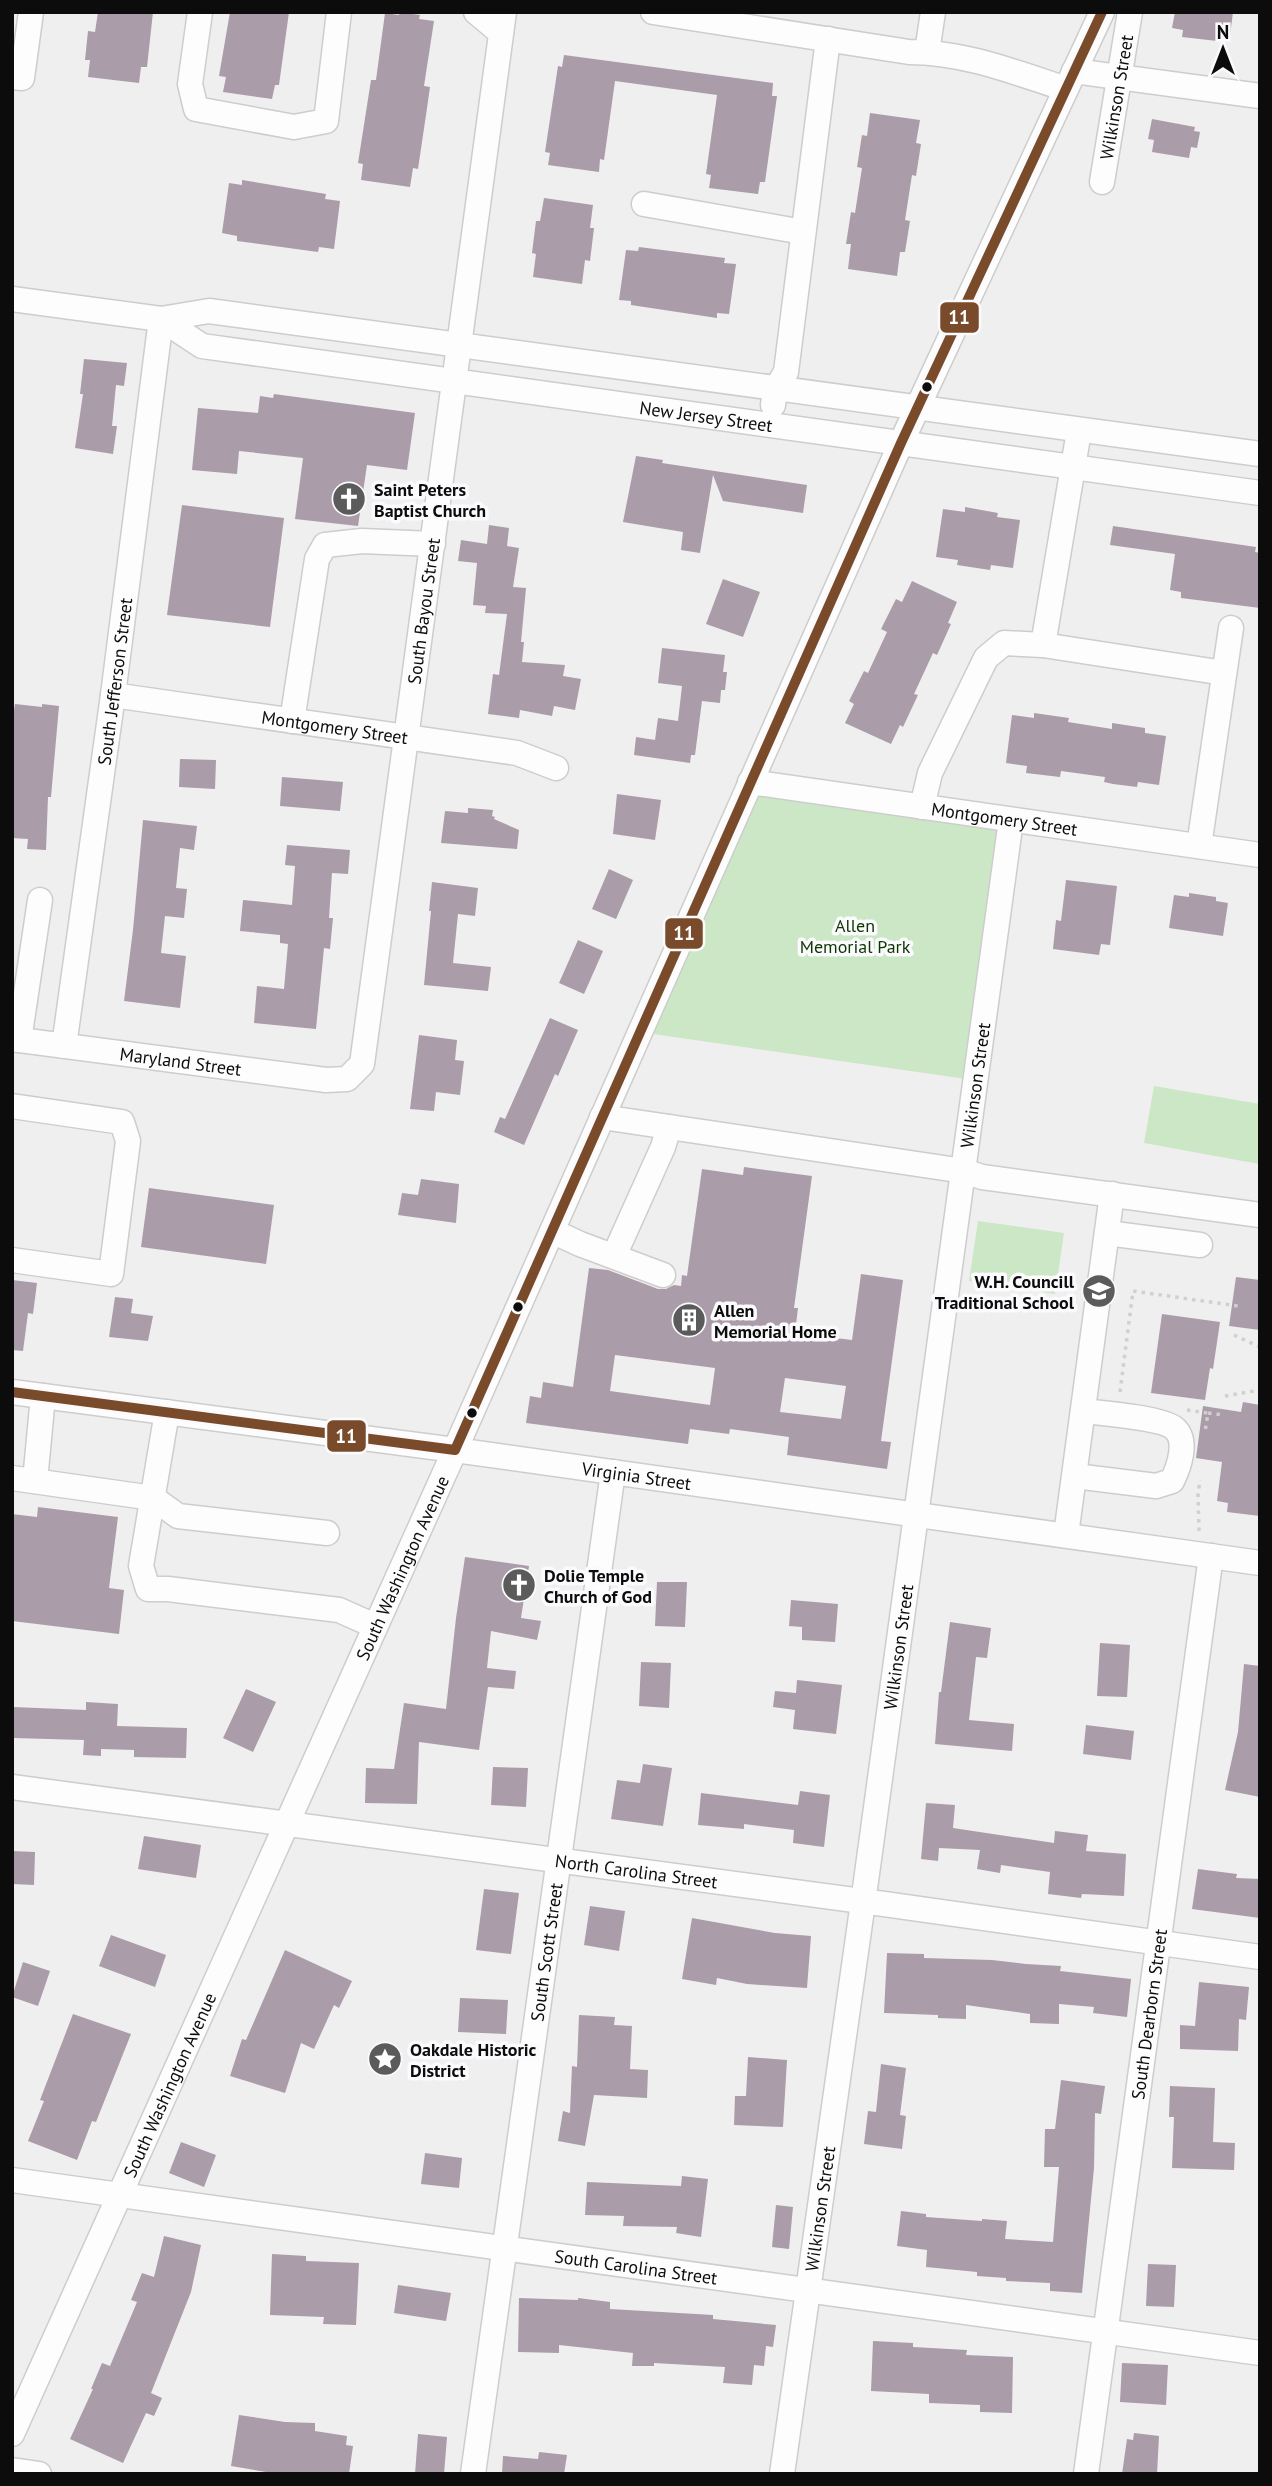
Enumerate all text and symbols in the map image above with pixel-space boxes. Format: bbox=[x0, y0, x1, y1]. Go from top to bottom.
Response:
north arrow bbox=[1188, 14, 1258, 84]
text: N bbox=[1217, 20, 1229, 44]
street label: Wilkinson Street bbox=[1094, 33, 1138, 161]
line badge: 11 bbox=[939, 301, 980, 334]
text: 11 bbox=[948, 305, 970, 329]
unlabelled marker bbox=[920, 380, 934, 394]
street label: New Jersey Street bbox=[638, 395, 774, 437]
place label: Saint Peters Baptist Church bbox=[374, 478, 486, 522]
church icon: Saint Peters Baptist Church bbox=[330, 480, 368, 518]
street label: South Bayou Street bbox=[402, 536, 444, 686]
street label: South Jefferson Street bbox=[92, 596, 137, 767]
street label: Montgomery Street bbox=[260, 705, 409, 749]
street label: Montgomery Street bbox=[930, 797, 1079, 840]
park label: Allen Memorial Park bbox=[800, 914, 911, 958]
line badge: 11 bbox=[664, 917, 704, 950]
text: 11 bbox=[673, 921, 695, 945]
street label: Wilkinson Street bbox=[955, 1021, 995, 1149]
street label: Maryland Street bbox=[118, 1042, 243, 1080]
place label: W.H. Councill Traditional School bbox=[935, 1270, 1075, 1314]
school or university icon: W.H. Councill Traditional School bbox=[1080, 1272, 1118, 1310]
place label: Allen Memorial Home bbox=[714, 1299, 837, 1343]
unlabelled marker bbox=[511, 1300, 525, 1314]
building icon: Allen Memorial Home bbox=[670, 1301, 708, 1339]
unlabelled marker bbox=[465, 1406, 479, 1420]
line badge: 11 bbox=[326, 1419, 367, 1453]
text: 11 bbox=[335, 1424, 357, 1448]
street label: Virginia Street bbox=[579, 1456, 693, 1495]
street label: South Washington Avenue bbox=[350, 1472, 454, 1664]
place label: Dolie Temple Church of God bbox=[544, 1564, 652, 1608]
church icon: Dolie Temple Church of God bbox=[500, 1566, 538, 1604]
street label: Wilkinson Street bbox=[878, 1583, 918, 1711]
street label: North Carolina Street bbox=[554, 1848, 719, 1893]
street label: South Scott Street bbox=[525, 1881, 567, 2023]
street label: South Dearborn Street bbox=[1126, 1928, 1172, 2101]
street label: South Washington Avenue bbox=[118, 1989, 221, 2181]
place label: Oakdale Historic District bbox=[410, 2038, 537, 2082]
place icon: Oakdale Historic District bbox=[366, 2040, 404, 2078]
street label: Wilkinson Street bbox=[799, 2145, 840, 2273]
street label: South Carolina Street bbox=[553, 2244, 719, 2289]

